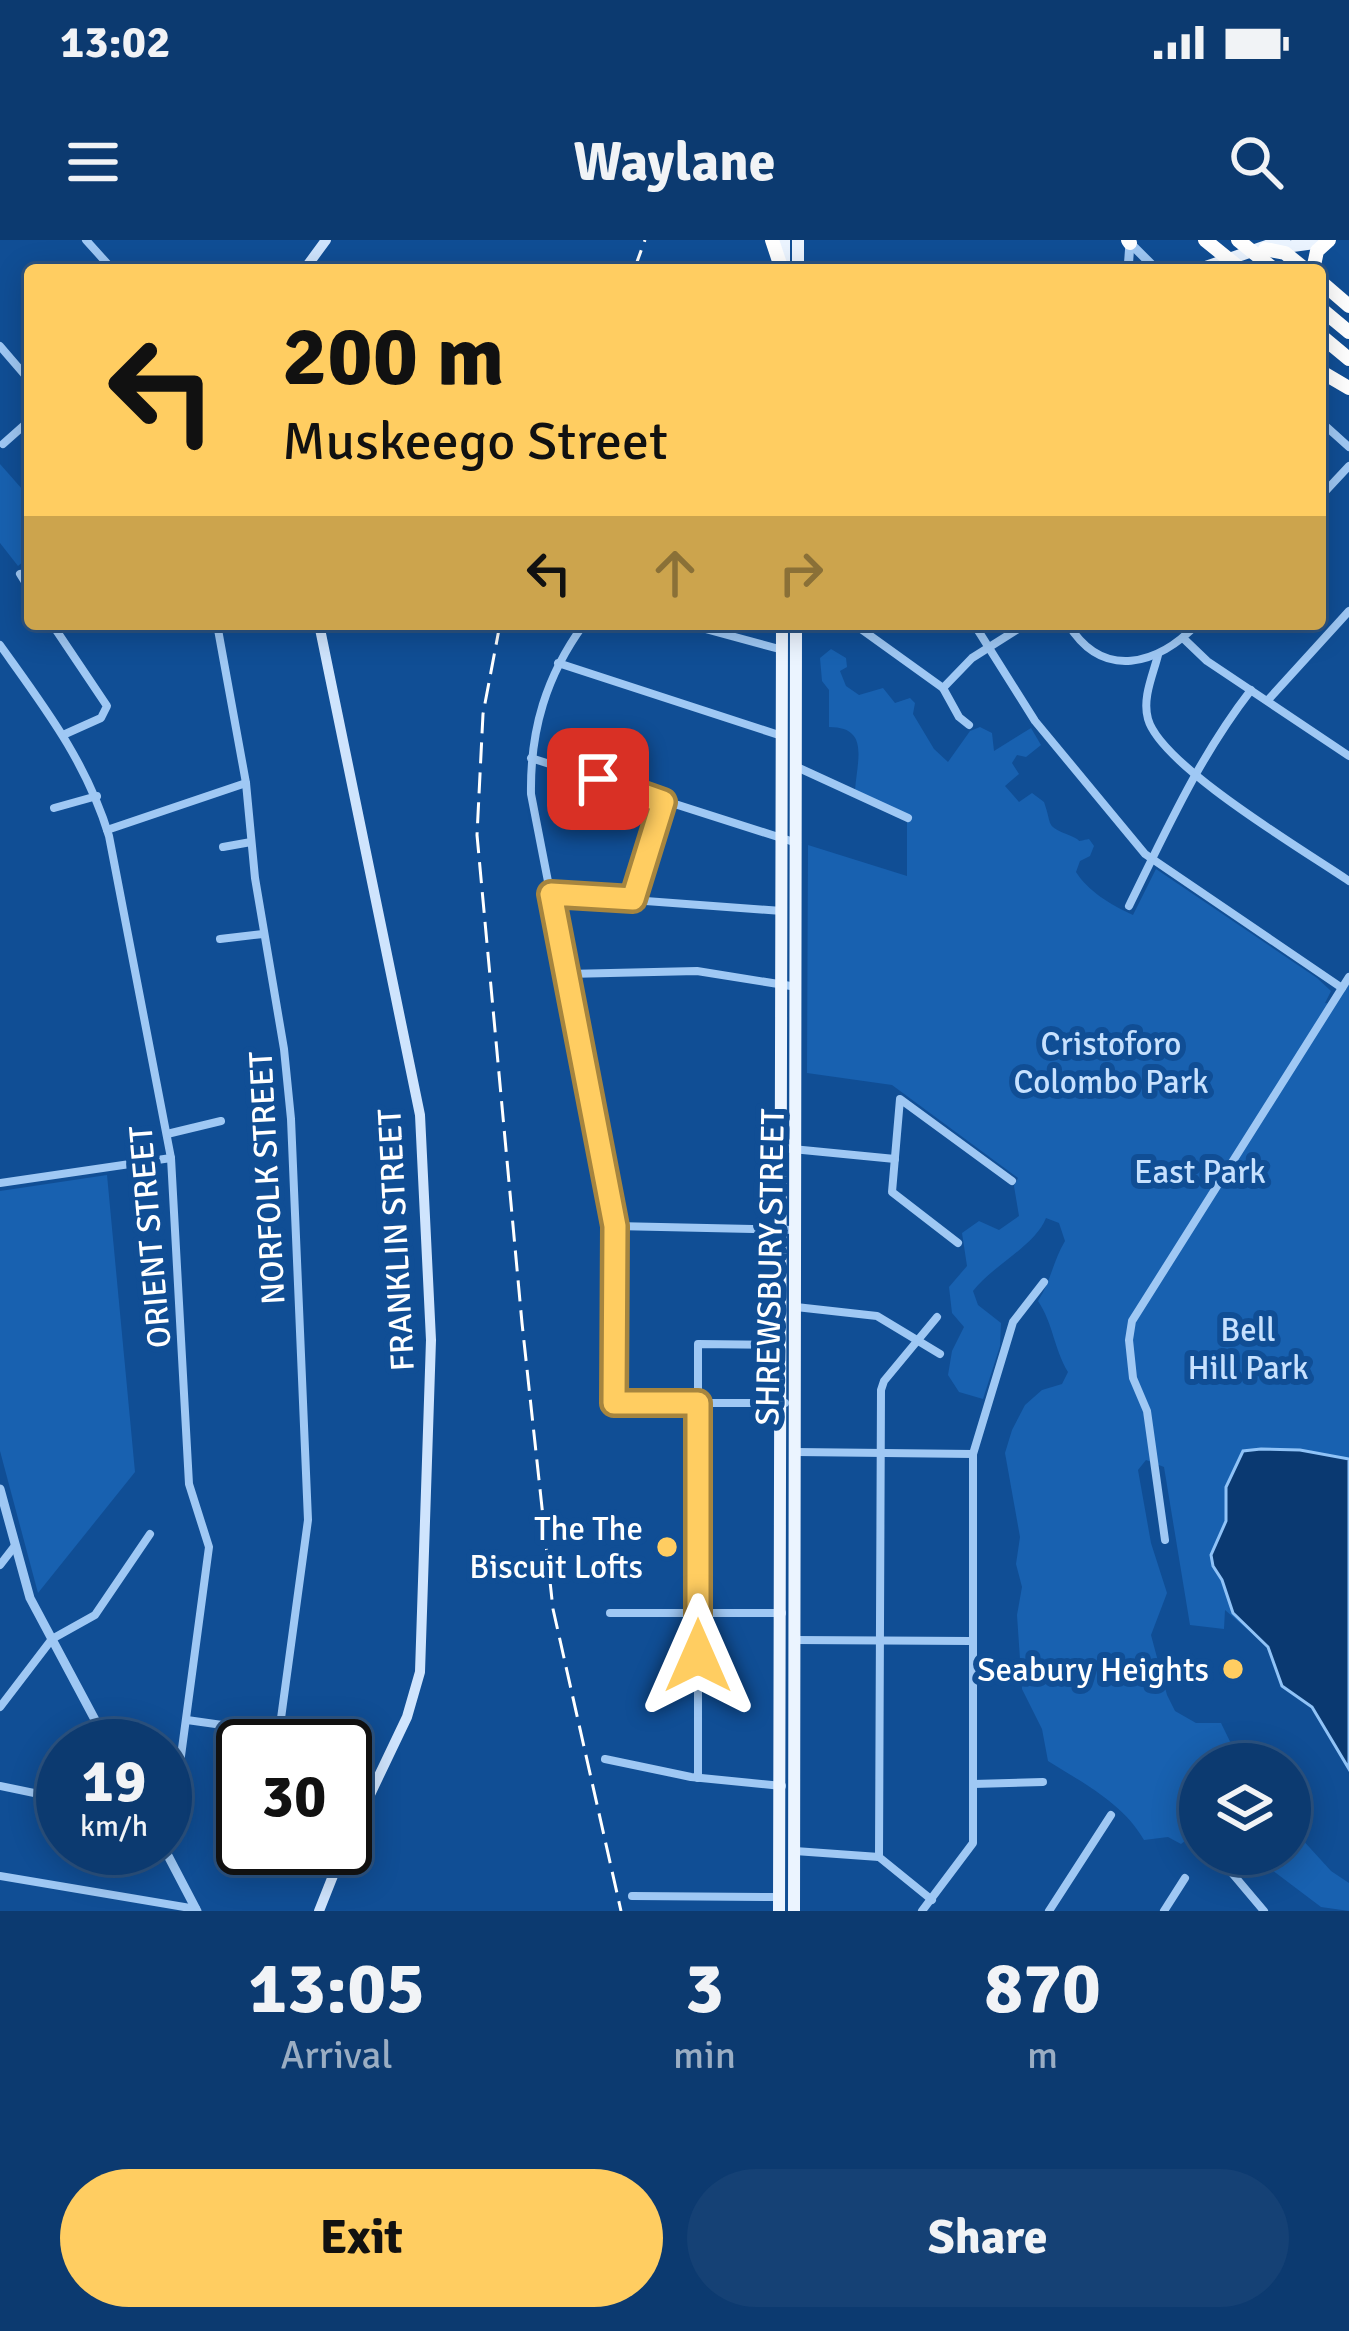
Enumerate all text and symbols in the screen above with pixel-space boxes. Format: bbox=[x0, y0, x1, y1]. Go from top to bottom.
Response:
text: 13:02 bbox=[60, 15, 170, 70]
icon: menu bbox=[60, 129, 126, 195]
text: Waylane bbox=[573, 129, 776, 196]
icon: search bbox=[1223, 129, 1289, 195]
text: 200 m bbox=[282, 305, 504, 409]
icon: left bbox=[84, 312, 240, 468]
text: Muskeego Street bbox=[282, 408, 668, 475]
icon: left bbox=[516, 540, 582, 606]
icon: ahead bbox=[642, 540, 708, 606]
icon: right bbox=[768, 540, 834, 606]
pin bbox=[547, 728, 649, 830]
icon: arrive bbox=[565, 746, 631, 812]
park label: Cristoforo Colombo Park bbox=[1014, 1024, 1208, 1103]
street label: NORFOLK STREET bbox=[240, 1050, 295, 1306]
street label: FRANKLIN STREET bbox=[369, 1108, 424, 1372]
street label: SHREWSBURY STREET bbox=[747, 1108, 794, 1426]
street label: ORIENT STREET bbox=[120, 1124, 181, 1350]
park label: East Park bbox=[1134, 1152, 1266, 1193]
park label: Bell Hill Park bbox=[1188, 1310, 1308, 1389]
place label: The The Biscuit Lofts bbox=[469, 1509, 643, 1588]
marker: The The Biscuit Lofts bbox=[654, 1534, 680, 1560]
position arrow bbox=[635, 1593, 761, 1719]
place label: Seabury Heights bbox=[977, 1650, 1209, 1691]
marker: Seabury Heights bbox=[1220, 1656, 1246, 1682]
speed limit sign: 30 bbox=[216, 1719, 372, 1875]
map controls bbox=[1179, 1743, 1311, 1875]
button: layers bbox=[1179, 1743, 1311, 1875]
text: 19 bbox=[82, 1745, 146, 1819]
text: km/h bbox=[80, 1808, 148, 1845]
text: 13:05 bbox=[248, 1944, 425, 2033]
text: 3 bbox=[685, 1944, 724, 2033]
text: 870 bbox=[984, 1944, 1101, 2033]
text: Arrival bbox=[280, 2031, 393, 2079]
text: min bbox=[673, 2031, 736, 2079]
text: m bbox=[1027, 2031, 1058, 2079]
button: Exit bbox=[60, 2169, 663, 2307]
button: Share bbox=[687, 2169, 1289, 2307]

